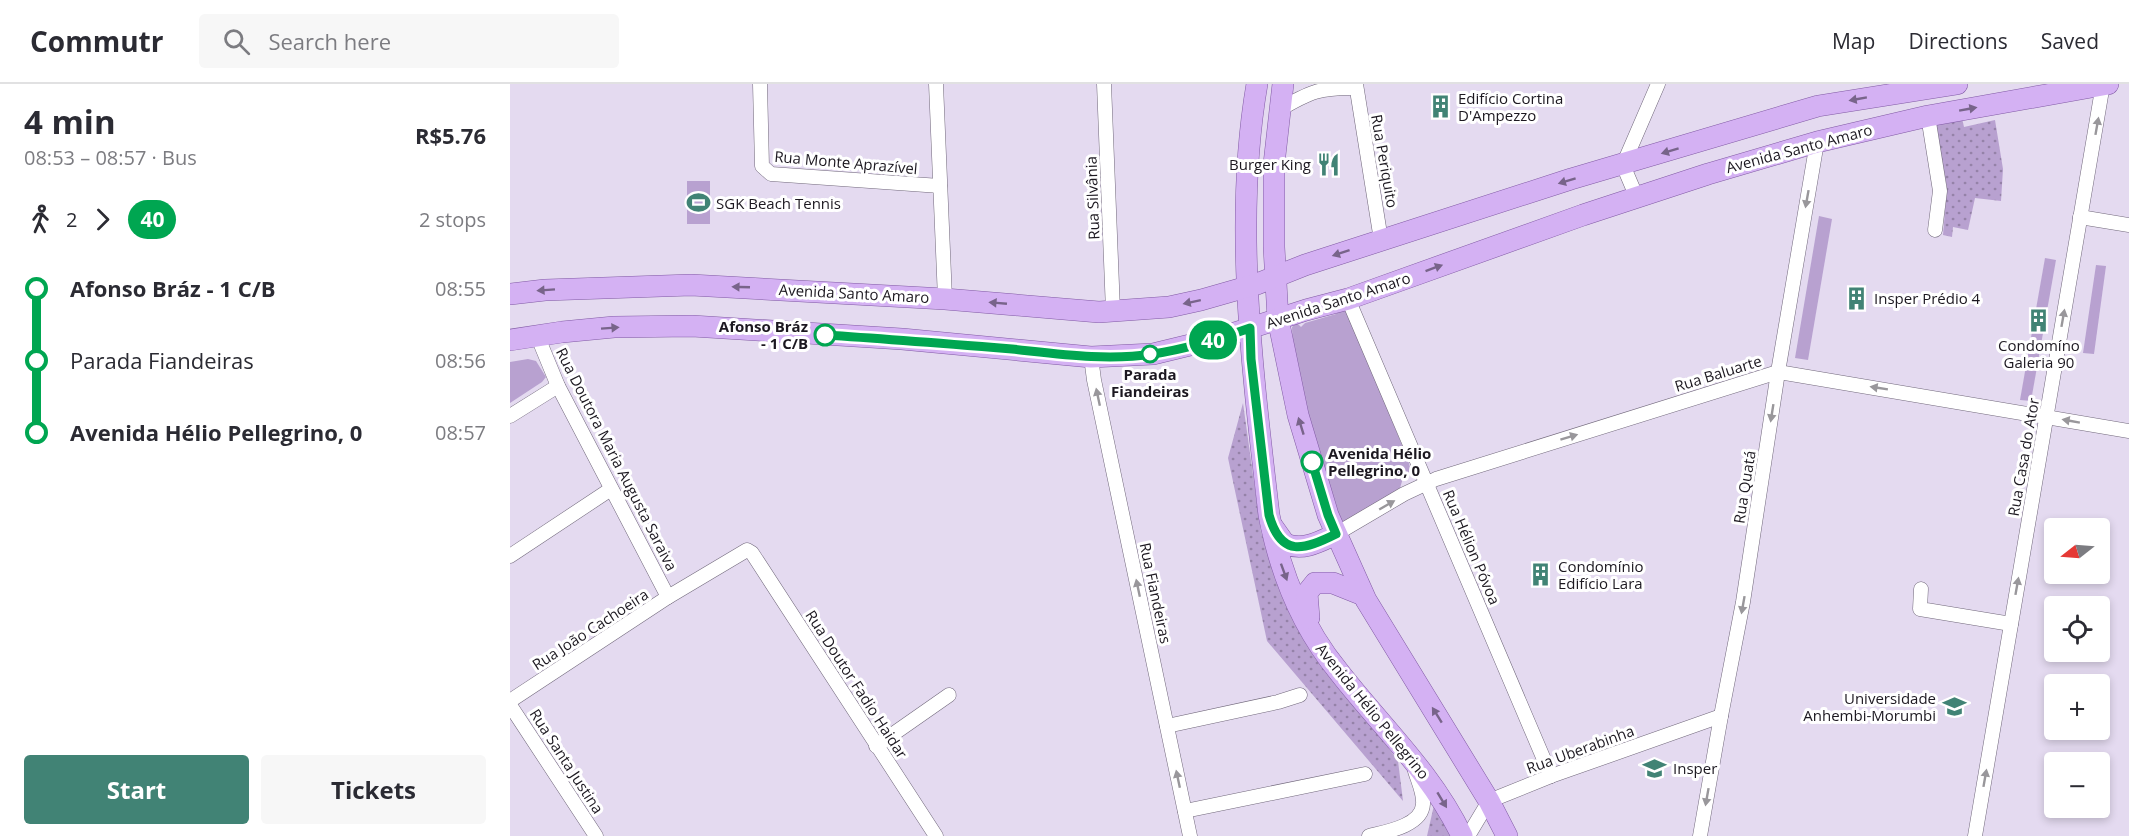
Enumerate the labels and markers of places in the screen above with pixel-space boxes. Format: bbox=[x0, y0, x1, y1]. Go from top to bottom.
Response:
place label: Edifício Cortina D'Ampezzo bbox=[1458, 88, 1563, 125]
building icon: Edifício Cortina D'Ampezzo bbox=[1427, 94, 1453, 120]
restaurant icon: Burger King bbox=[1316, 151, 1342, 177]
place label: Burger King bbox=[1229, 154, 1311, 174]
sports icon: SGK Beach Tennis bbox=[685, 190, 711, 216]
place label: SGK Beach Tennis bbox=[716, 193, 841, 213]
building icon: Insper Prédio 4 bbox=[1843, 285, 1869, 311]
place label: Insper Prédio 4 bbox=[1874, 288, 1981, 308]
building icon: Condomíno Galeria 90 bbox=[2026, 308, 2052, 334]
place label: Afonso Bráz - 1 C/B bbox=[719, 316, 808, 353]
marker: Afonso Bráz - 1 C/B bbox=[814, 324, 836, 346]
place label: Condomíno Galeria 90 bbox=[1998, 335, 2080, 372]
marker: Parada Fiandeiras bbox=[1141, 345, 1159, 363]
place label: Parada Fiandeiras bbox=[1111, 364, 1189, 401]
place label: Avenida Hélio Pellegrino, 0 bbox=[1328, 443, 1431, 480]
marker: Avenida Hélio Pellegrino, 0 bbox=[1301, 451, 1323, 473]
place label: Condomínio Edifício Lara bbox=[1558, 556, 1644, 593]
building icon: Condomínio Edifício Lara bbox=[1527, 562, 1553, 588]
place label: Universidade Anhembi-Morumbi bbox=[1803, 688, 1936, 725]
school or university icon: Universidade Anhembi-Morumbi bbox=[1941, 694, 1967, 720]
school or university icon: Insper bbox=[1642, 755, 1668, 781]
place label: Insper bbox=[1673, 758, 1717, 778]

